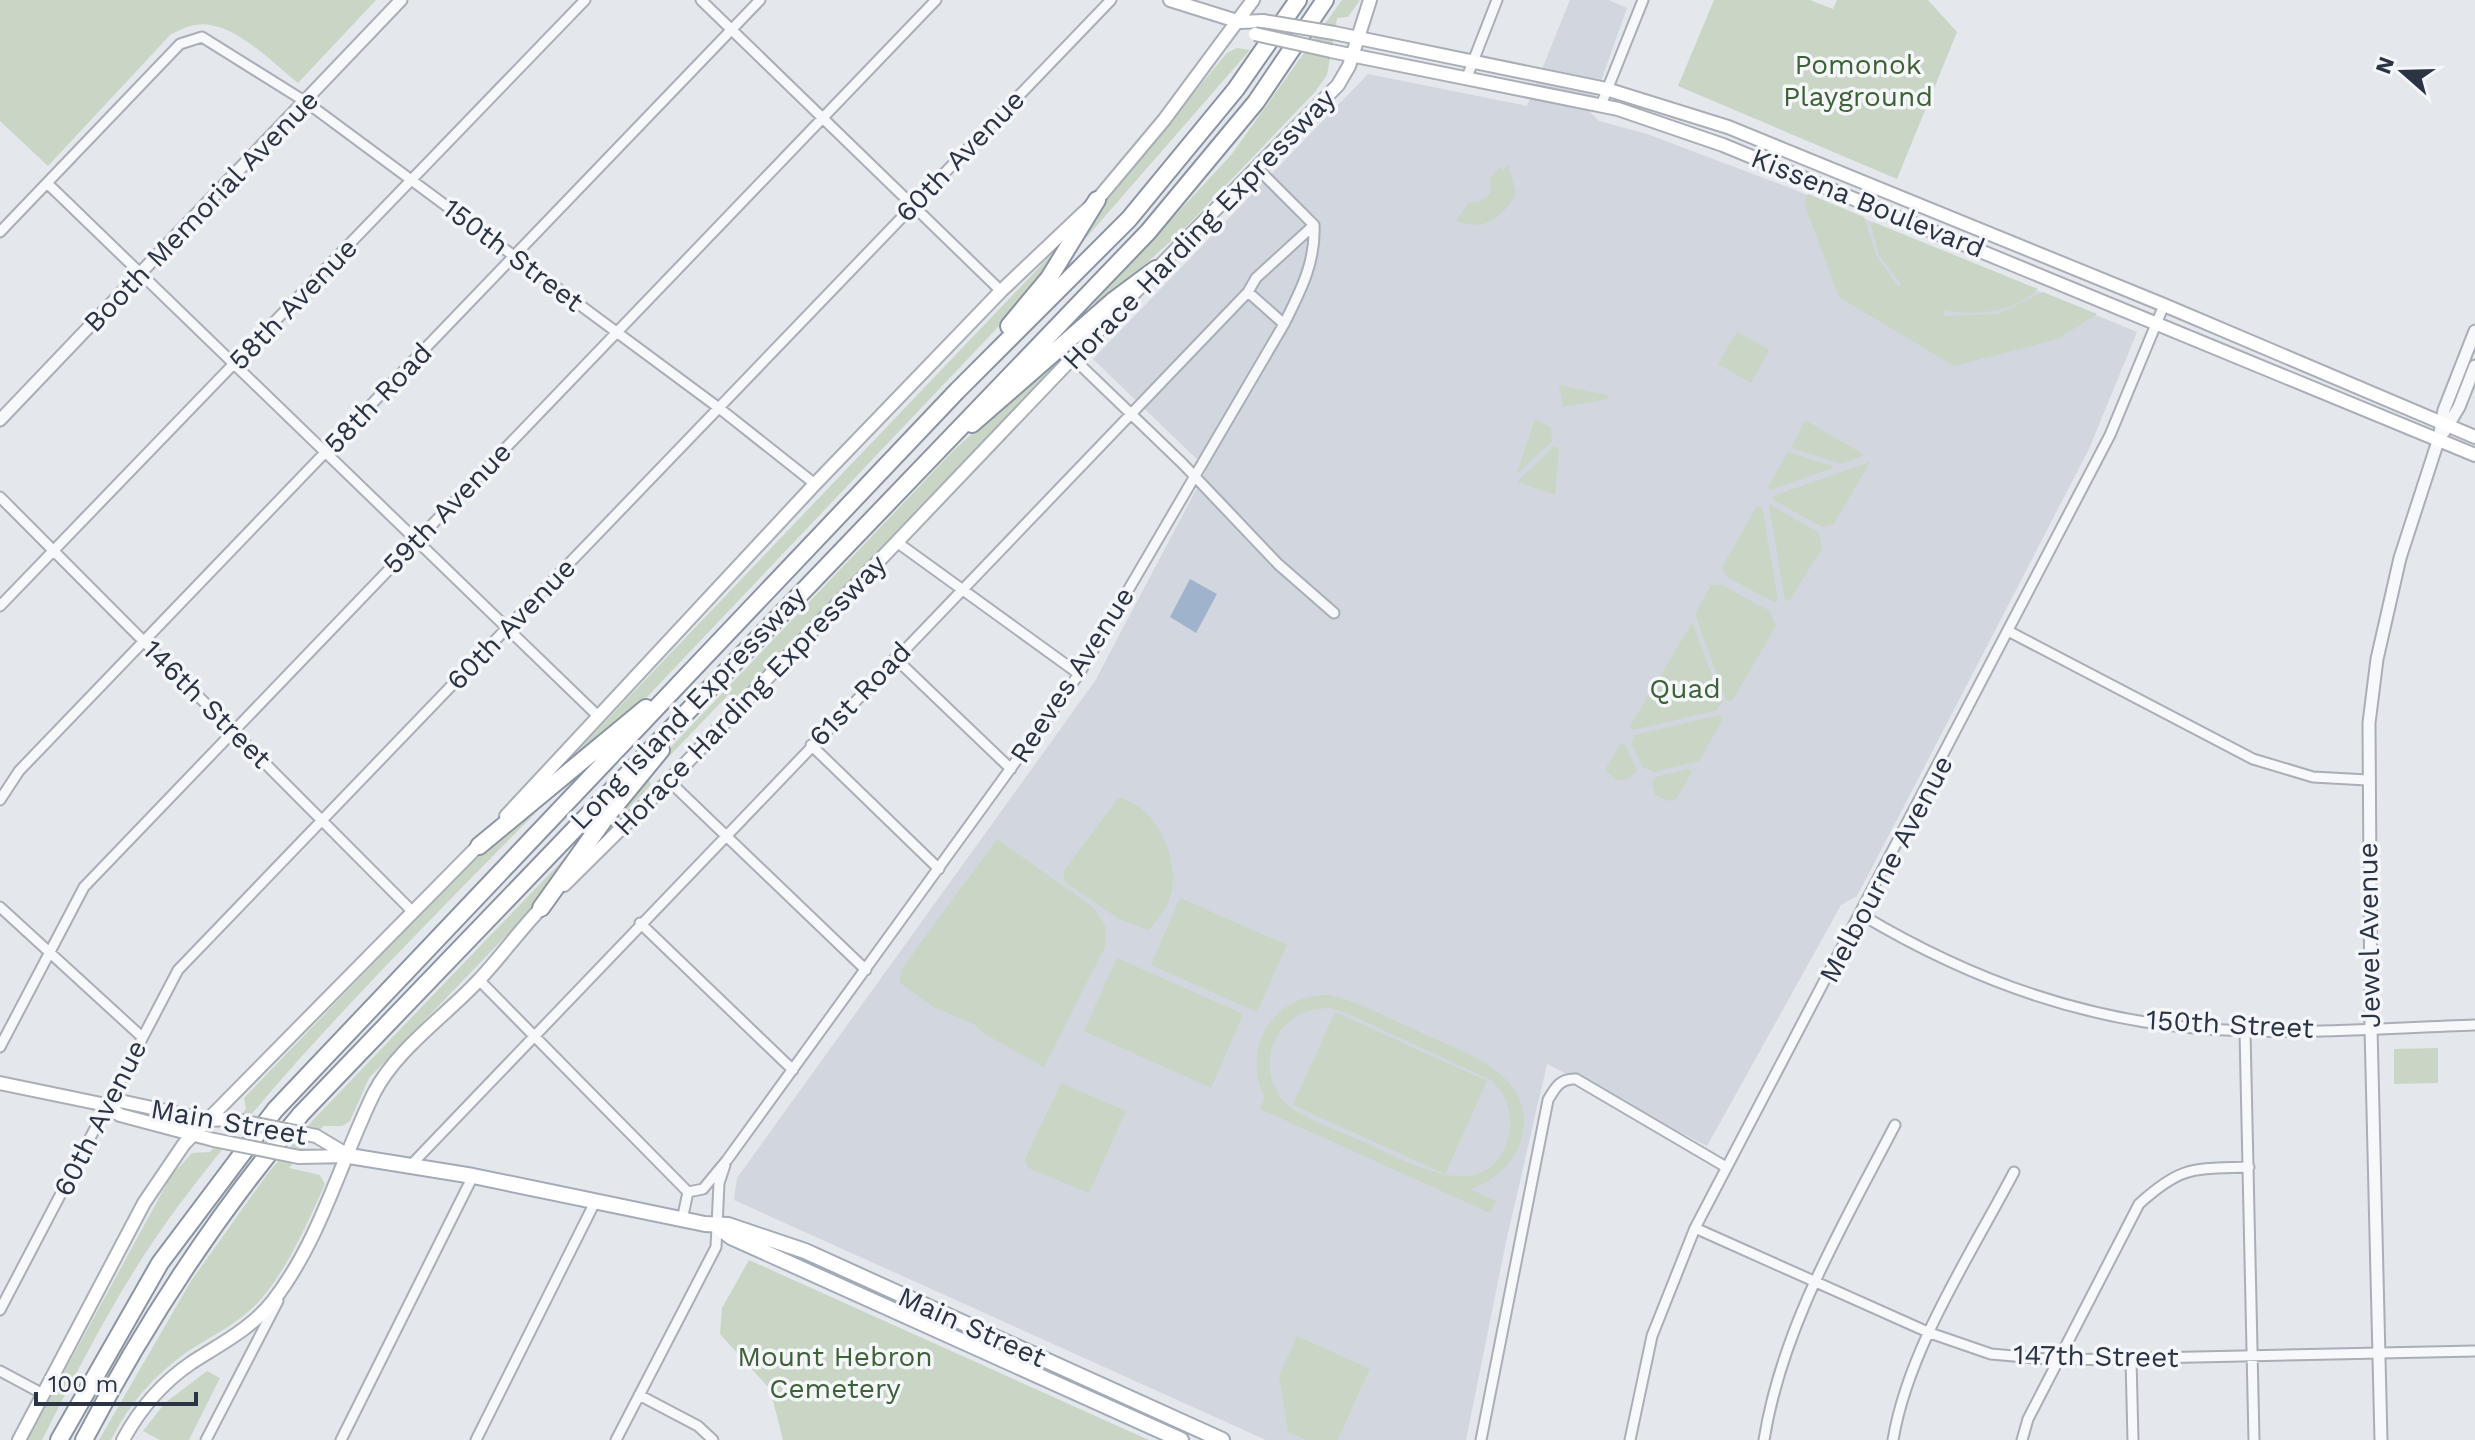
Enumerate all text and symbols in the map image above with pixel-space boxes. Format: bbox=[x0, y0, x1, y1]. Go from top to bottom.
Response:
north arrow bbox=[2363, 32, 2443, 112]
park label: Pomonok Playground bbox=[1783, 48, 1933, 113]
text: N bbox=[2370, 53, 2399, 77]
street label: Horace Harding Expressway bbox=[1056, 81, 1343, 376]
street label: Booth Memorial Avenue bbox=[77, 83, 325, 339]
street label: 60th Avenue bbox=[889, 83, 1031, 229]
street label: Kissena Boulevard bbox=[1746, 141, 1990, 265]
street label: 150th Street bbox=[436, 191, 590, 319]
street label: 58th Avenue bbox=[222, 231, 364, 377]
street label: 58th Road bbox=[317, 336, 439, 460]
street label: 59th Avenue bbox=[376, 435, 518, 581]
street label: Horace Harding Expressway bbox=[607, 547, 894, 842]
street label: 60th Avenue bbox=[440, 551, 582, 697]
street label: Long Island Expressway bbox=[563, 579, 813, 836]
street label: Reeves Avenue bbox=[1003, 581, 1141, 769]
street label: 146th Street bbox=[136, 633, 278, 775]
street label: 61st Road bbox=[802, 635, 918, 753]
park label: Quad bbox=[1649, 672, 1721, 705]
street label: Melbourne Avenue bbox=[1812, 750, 1960, 988]
street label: Jewel Avenue bbox=[2351, 842, 2387, 1028]
street label: 150th Street bbox=[2145, 1003, 2315, 1045]
street label: 60th Avenue bbox=[46, 1034, 154, 1202]
street label: Main Street bbox=[148, 1092, 310, 1152]
street label: Main Street bbox=[893, 1280, 1051, 1374]
street label: 147th Street bbox=[2013, 1338, 2179, 1374]
park label: Mount Hebron Cemetery bbox=[737, 1340, 933, 1405]
scale bar bbox=[36, 1356, 196, 1406]
text: 100 m bbox=[48, 1370, 118, 1398]

